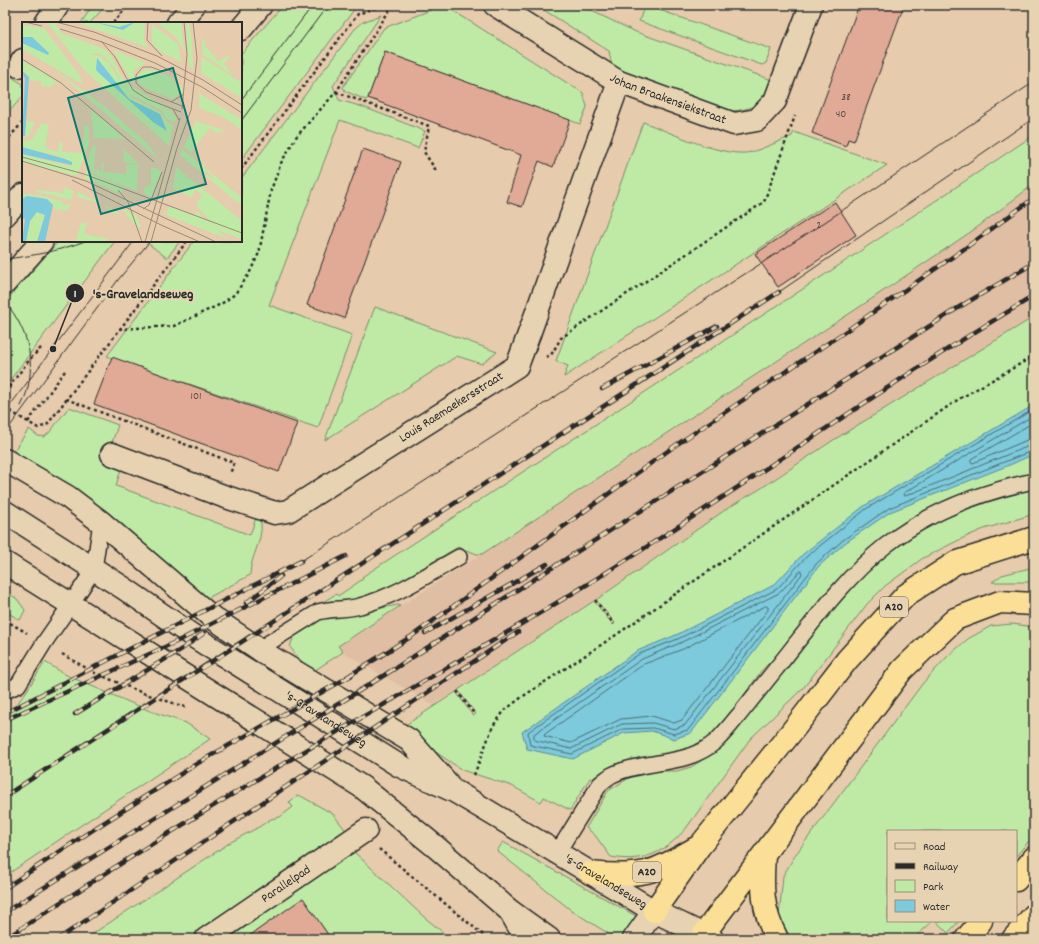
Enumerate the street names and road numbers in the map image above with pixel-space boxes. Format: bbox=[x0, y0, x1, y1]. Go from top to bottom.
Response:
street label: Johan Braakensiekstraat bbox=[606, 69, 729, 130]
street label: Louis Raemaekersstraat bbox=[396, 367, 507, 448]
road number: A20 bbox=[880, 597, 908, 617]
street label: 's-Gravelandseweg bbox=[281, 687, 371, 753]
street label: 's-Gravelandseweg bbox=[561, 850, 651, 914]
street label: Parallelpad bbox=[258, 861, 315, 908]
road number: A20 bbox=[633, 862, 661, 882]

